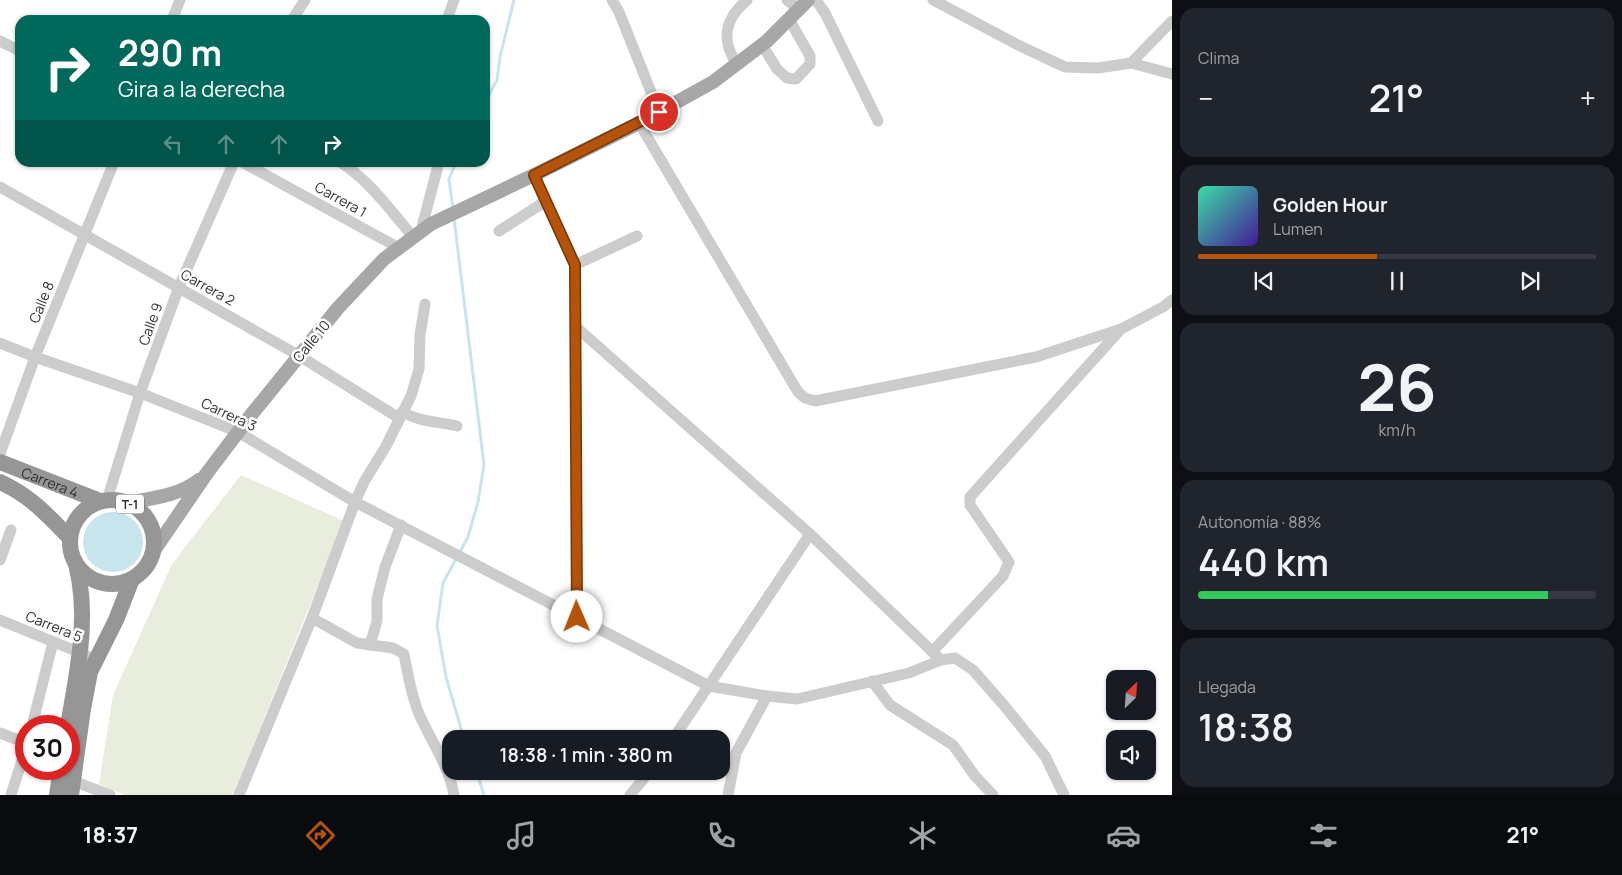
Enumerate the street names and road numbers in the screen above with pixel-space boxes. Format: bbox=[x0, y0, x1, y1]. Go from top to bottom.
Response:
street label: Carrera 1 bbox=[312, 177, 370, 221]
street label: Carrera 2 bbox=[177, 264, 239, 310]
street label: Calle 8 bbox=[24, 278, 58, 326]
street label: Calle 9 bbox=[134, 300, 166, 348]
street label: Calle 10 bbox=[288, 316, 334, 366]
street label: Carrera 3 bbox=[198, 393, 260, 435]
street label: Carrera 4 bbox=[19, 462, 82, 501]
road number: T-1 bbox=[116, 494, 144, 514]
street label: Carrera 5 bbox=[23, 606, 85, 646]

